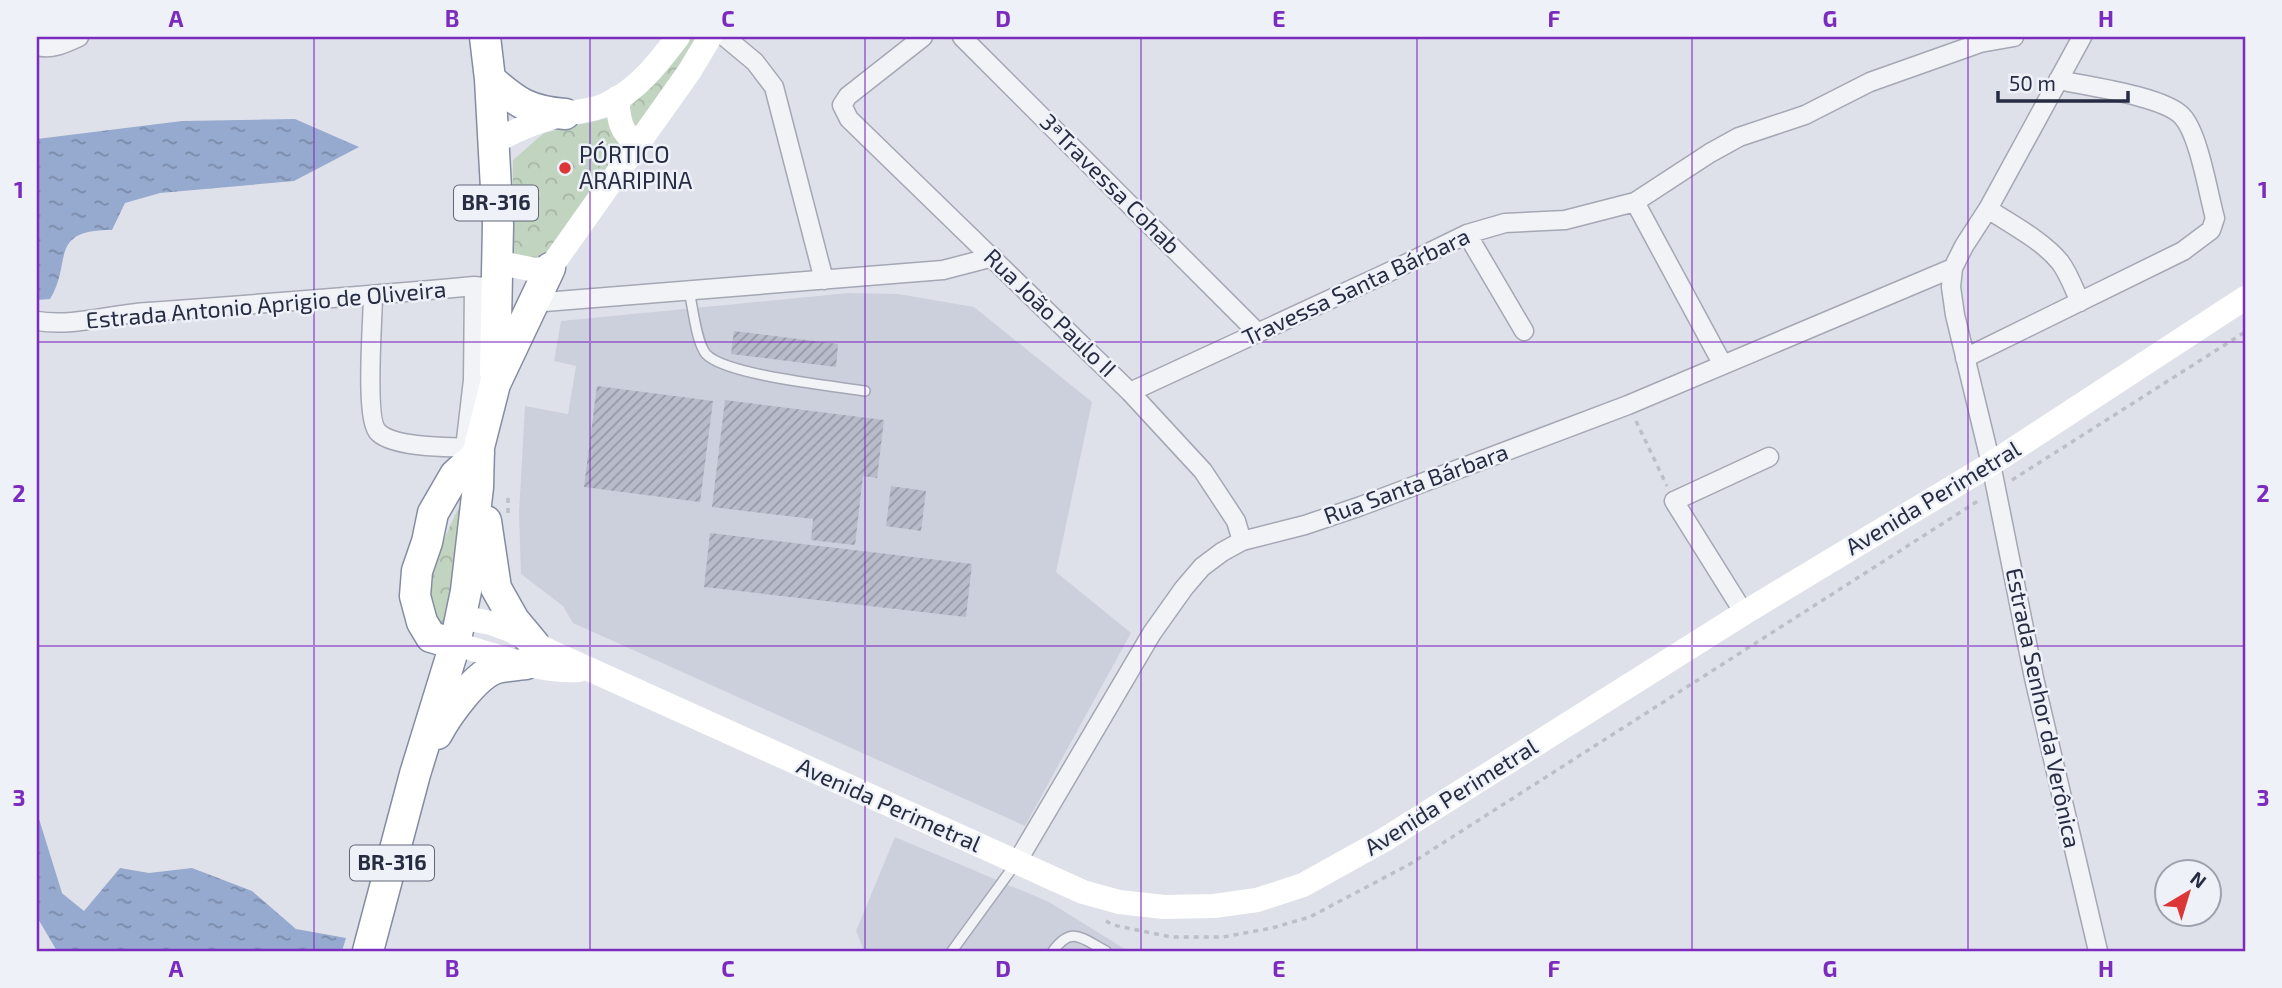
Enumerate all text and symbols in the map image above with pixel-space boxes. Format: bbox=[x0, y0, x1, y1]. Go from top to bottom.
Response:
text: A bbox=[168, 4, 184, 32]
text: B bbox=[445, 4, 459, 32]
text: C bbox=[721, 4, 735, 32]
text: D bbox=[995, 4, 1011, 32]
text: E bbox=[1272, 4, 1286, 32]
text: F bbox=[1548, 4, 1561, 32]
text: G bbox=[1823, 4, 1837, 32]
text: H bbox=[2098, 4, 2114, 32]
scale bar bbox=[1998, 60, 2128, 104]
text: 50 m bbox=[2009, 70, 2056, 95]
street label: 3ªTravessa Cohab bbox=[1035, 107, 1187, 259]
place label: PÓRTICO ARARIPINA bbox=[579, 140, 693, 194]
marker: PÓRTICO ARARIPINA bbox=[557, 160, 573, 176]
text: 1 bbox=[14, 175, 24, 203]
text: 1 bbox=[2258, 175, 2268, 203]
road number: BR-316 bbox=[454, 186, 538, 220]
street label: Travessa Santa Bárbara bbox=[1237, 221, 1474, 351]
street label: Rua João Paulo II bbox=[979, 242, 1123, 382]
street label: Estrada Antonio Aprigio de Oliveira bbox=[85, 274, 447, 334]
street label: Avenida Perimetral bbox=[1840, 434, 2025, 560]
street label: Rua Santa Bárbara bbox=[1320, 437, 1512, 529]
text: 2 bbox=[12, 479, 26, 507]
text: 2 bbox=[2256, 479, 2270, 507]
street label: Estrada Senhor da Verônica bbox=[2001, 565, 2087, 850]
street label: Avenida Perimetral bbox=[1359, 731, 1542, 861]
street label: Avenida Perimetral bbox=[793, 751, 986, 857]
text: 3 bbox=[12, 783, 26, 811]
text: 3 bbox=[2256, 783, 2270, 811]
road number: BR-316 bbox=[350, 846, 434, 880]
north arrow bbox=[2152, 858, 2222, 928]
text: N bbox=[2186, 866, 2211, 892]
text: A bbox=[168, 954, 184, 982]
text: B bbox=[445, 954, 459, 982]
text: C bbox=[721, 954, 735, 982]
text: D bbox=[995, 954, 1011, 982]
text: E bbox=[1272, 954, 1286, 982]
text: F bbox=[1548, 954, 1561, 982]
text: G bbox=[1823, 954, 1837, 982]
text: H bbox=[2098, 954, 2114, 982]

